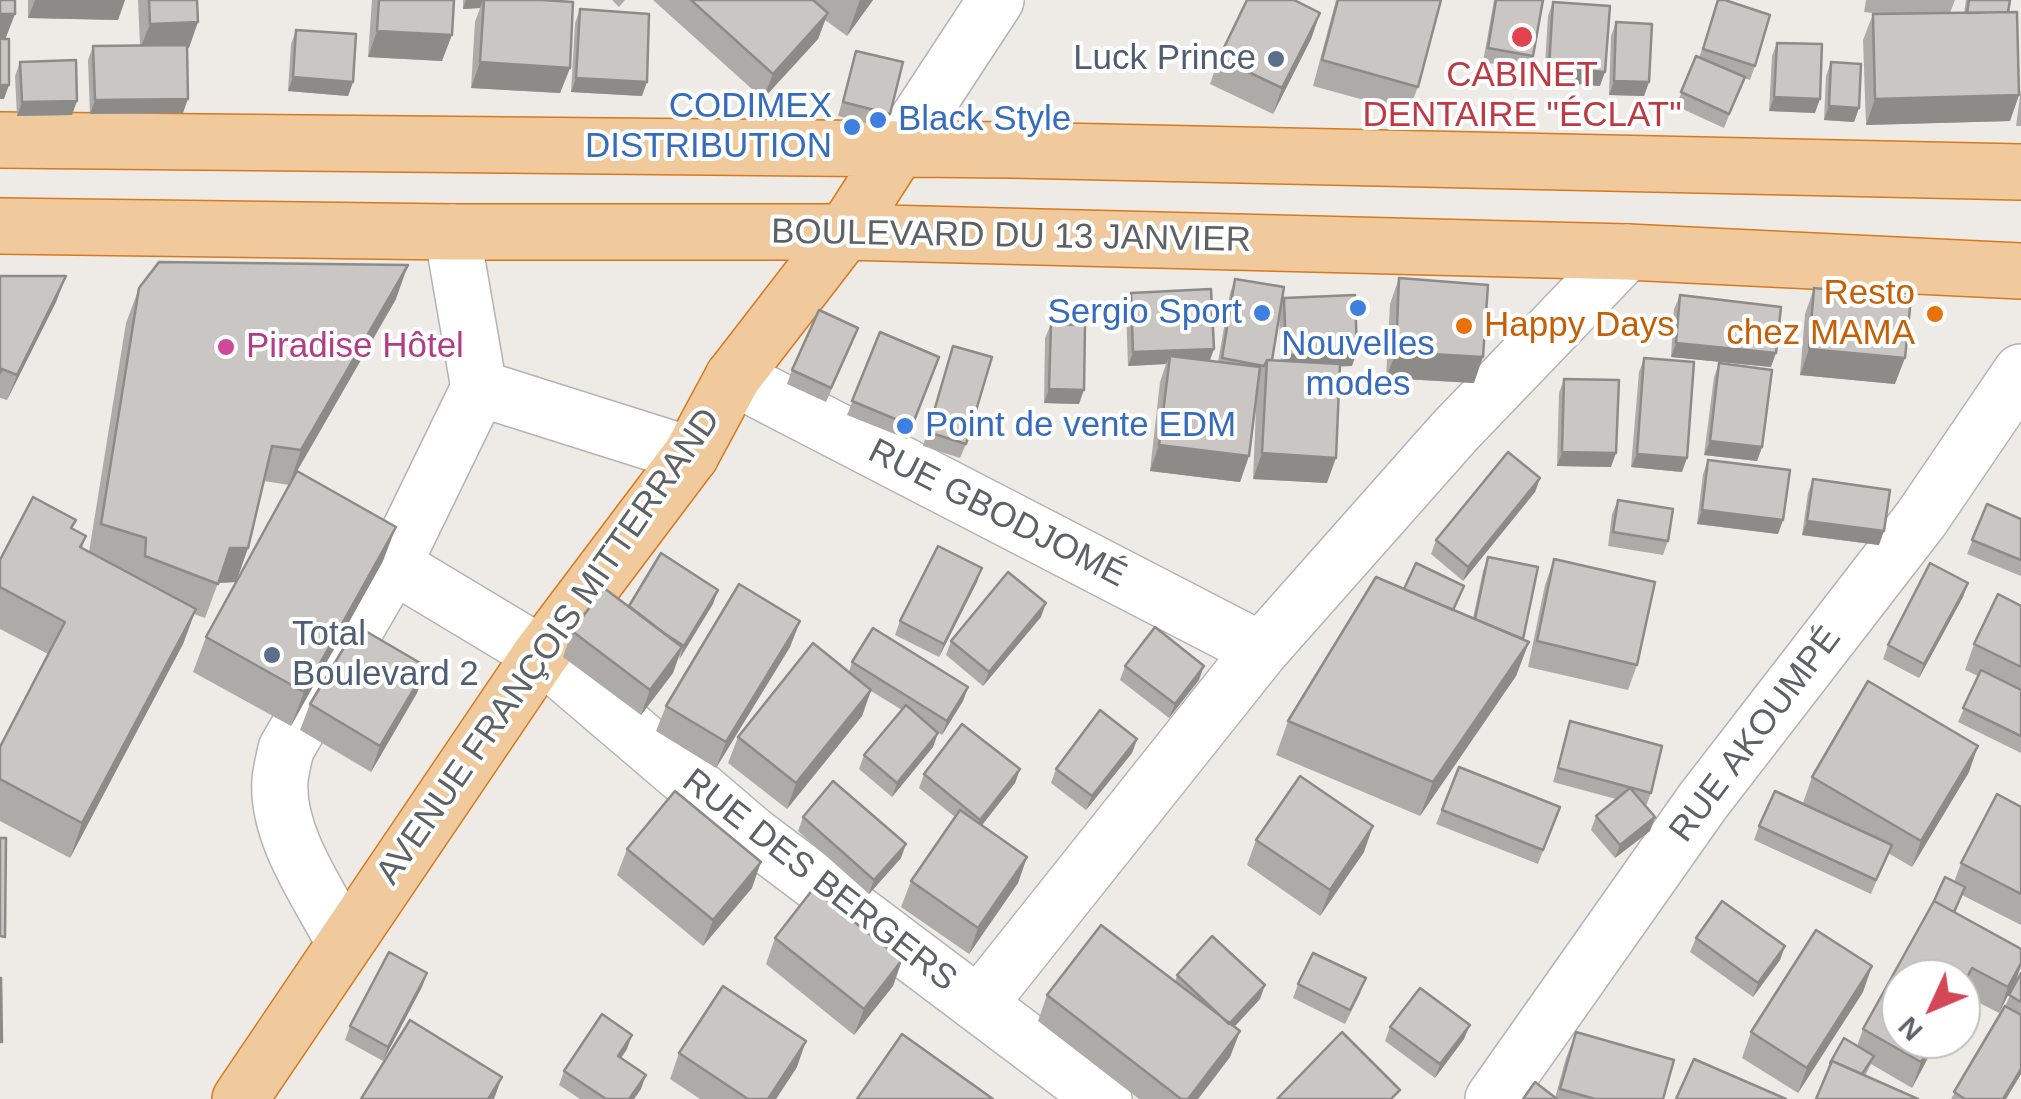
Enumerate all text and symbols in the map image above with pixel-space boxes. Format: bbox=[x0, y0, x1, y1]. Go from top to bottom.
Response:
marker: CABINET DENTAIRE "ÉCLAT" bbox=[1509, 24, 1535, 50]
place label: Luck Prince bbox=[1073, 38, 1256, 80]
marker: Luck Prince bbox=[1265, 48, 1287, 70]
place label: CABINET DENTAIRE "ÉCLAT" bbox=[1362, 55, 1682, 137]
place label: CODIMEX DISTRIBUTION bbox=[585, 86, 832, 168]
place label: Black Style bbox=[898, 99, 1071, 141]
marker: Black Style bbox=[867, 109, 889, 131]
marker: CODIMEX DISTRIBUTION bbox=[841, 116, 863, 138]
street label: BOULEVARD DU 13 JANVIER bbox=[771, 212, 1251, 262]
place label: Resto chez MAMA bbox=[1726, 273, 1915, 355]
place label: Sergio Sport bbox=[1047, 292, 1242, 334]
marker: Nouvelles modes bbox=[1347, 297, 1369, 319]
marker: Sergio Sport bbox=[1251, 302, 1273, 324]
marker: Resto chez MAMA bbox=[1924, 303, 1946, 325]
place label: Happy Days bbox=[1484, 305, 1675, 347]
marker: Happy Days bbox=[1453, 315, 1475, 337]
place label: Nouvelles modes bbox=[1281, 324, 1435, 406]
place label: Piradise Hôtel bbox=[246, 326, 464, 368]
marker: Piradise Hôtel bbox=[215, 336, 237, 358]
street label: AVENUE FRANÇOIS MITTERRAND bbox=[368, 401, 730, 893]
place label: Point de vente EDM bbox=[925, 405, 1236, 447]
marker: Point de vente EDM bbox=[894, 415, 916, 437]
street label: RUE GBODJOMÉ bbox=[861, 431, 1133, 597]
place label: Total Boulevard 2 bbox=[292, 614, 479, 696]
street label: RUE AKOUMPÉ bbox=[1661, 619, 1851, 851]
marker: Total Boulevard 2 bbox=[261, 644, 283, 666]
street label: RUE DES BERGERS bbox=[674, 761, 964, 1001]
north arrow bbox=[1881, 959, 1981, 1059]
text: N bbox=[1892, 1011, 1929, 1047]

